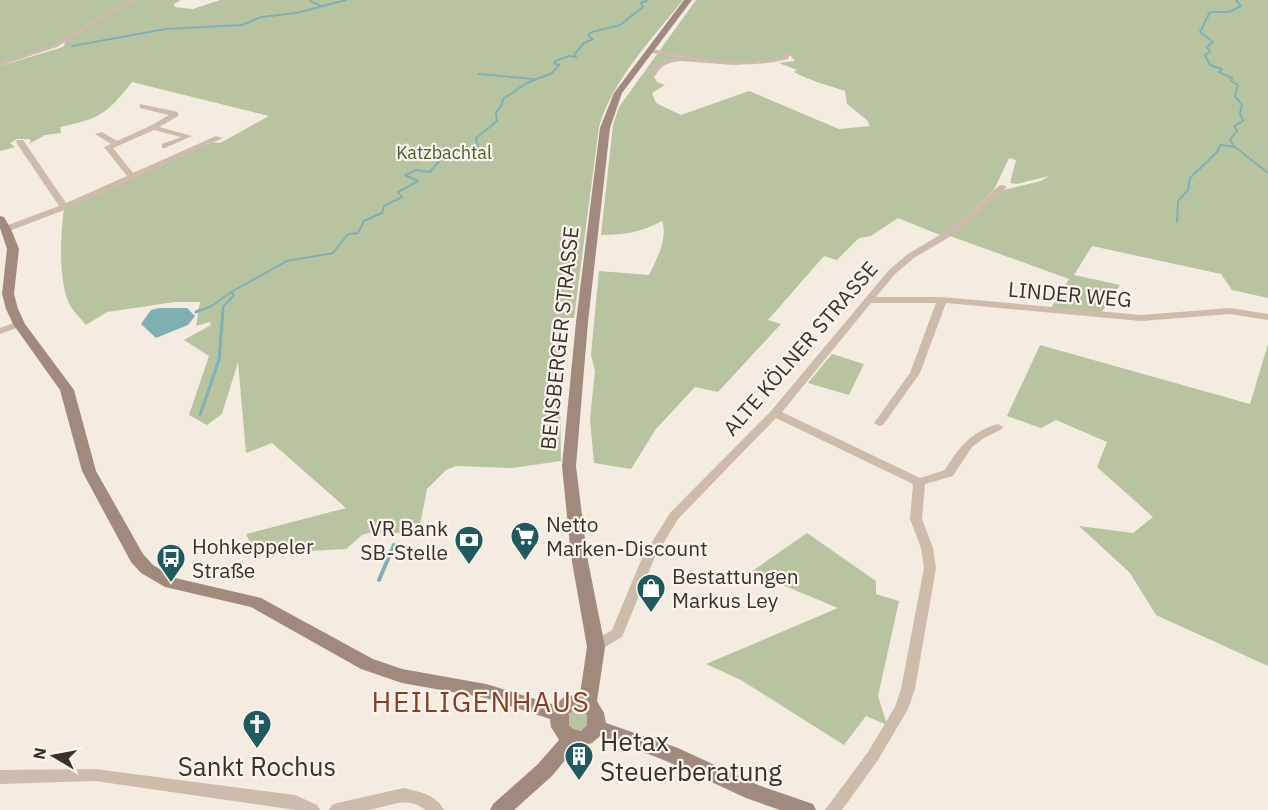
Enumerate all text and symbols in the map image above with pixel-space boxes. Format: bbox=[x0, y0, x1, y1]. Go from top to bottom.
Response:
park label: Katzbachtal bbox=[396, 141, 492, 164]
street label: BENSBERGER STRASSE bbox=[533, 225, 585, 451]
street label: ALTE KÖLNER STRASSE bbox=[716, 255, 884, 441]
street label: LINDER WEG bbox=[1007, 275, 1133, 313]
place label: Netto Marken-Discount bbox=[546, 510, 708, 562]
place label: VR Bank SB-Stelle bbox=[360, 514, 448, 566]
supermarket icon: Netto Marken-Discount bbox=[509, 520, 541, 562]
bank icon: VR Bank SB-Stelle bbox=[453, 524, 485, 566]
place label: Hohkeppeler Straße bbox=[192, 532, 314, 584]
bus stop icon: Hohkeppeler Straße bbox=[155, 542, 187, 584]
place label: Bestattungen Markus Ley bbox=[672, 562, 799, 614]
shop icon: Bestattungen Markus Ley bbox=[635, 572, 667, 614]
district label: HEILIGENHAUS bbox=[372, 683, 590, 720]
church icon: Sankt Rochus bbox=[241, 708, 273, 750]
place label: Hetax Steuerberatung bbox=[600, 724, 782, 788]
north arrow bbox=[24, 726, 84, 786]
building icon: Hetax Steuerberatung bbox=[563, 740, 595, 782]
text: N bbox=[28, 746, 50, 761]
place label: Sankt Rochus bbox=[178, 749, 336, 783]

